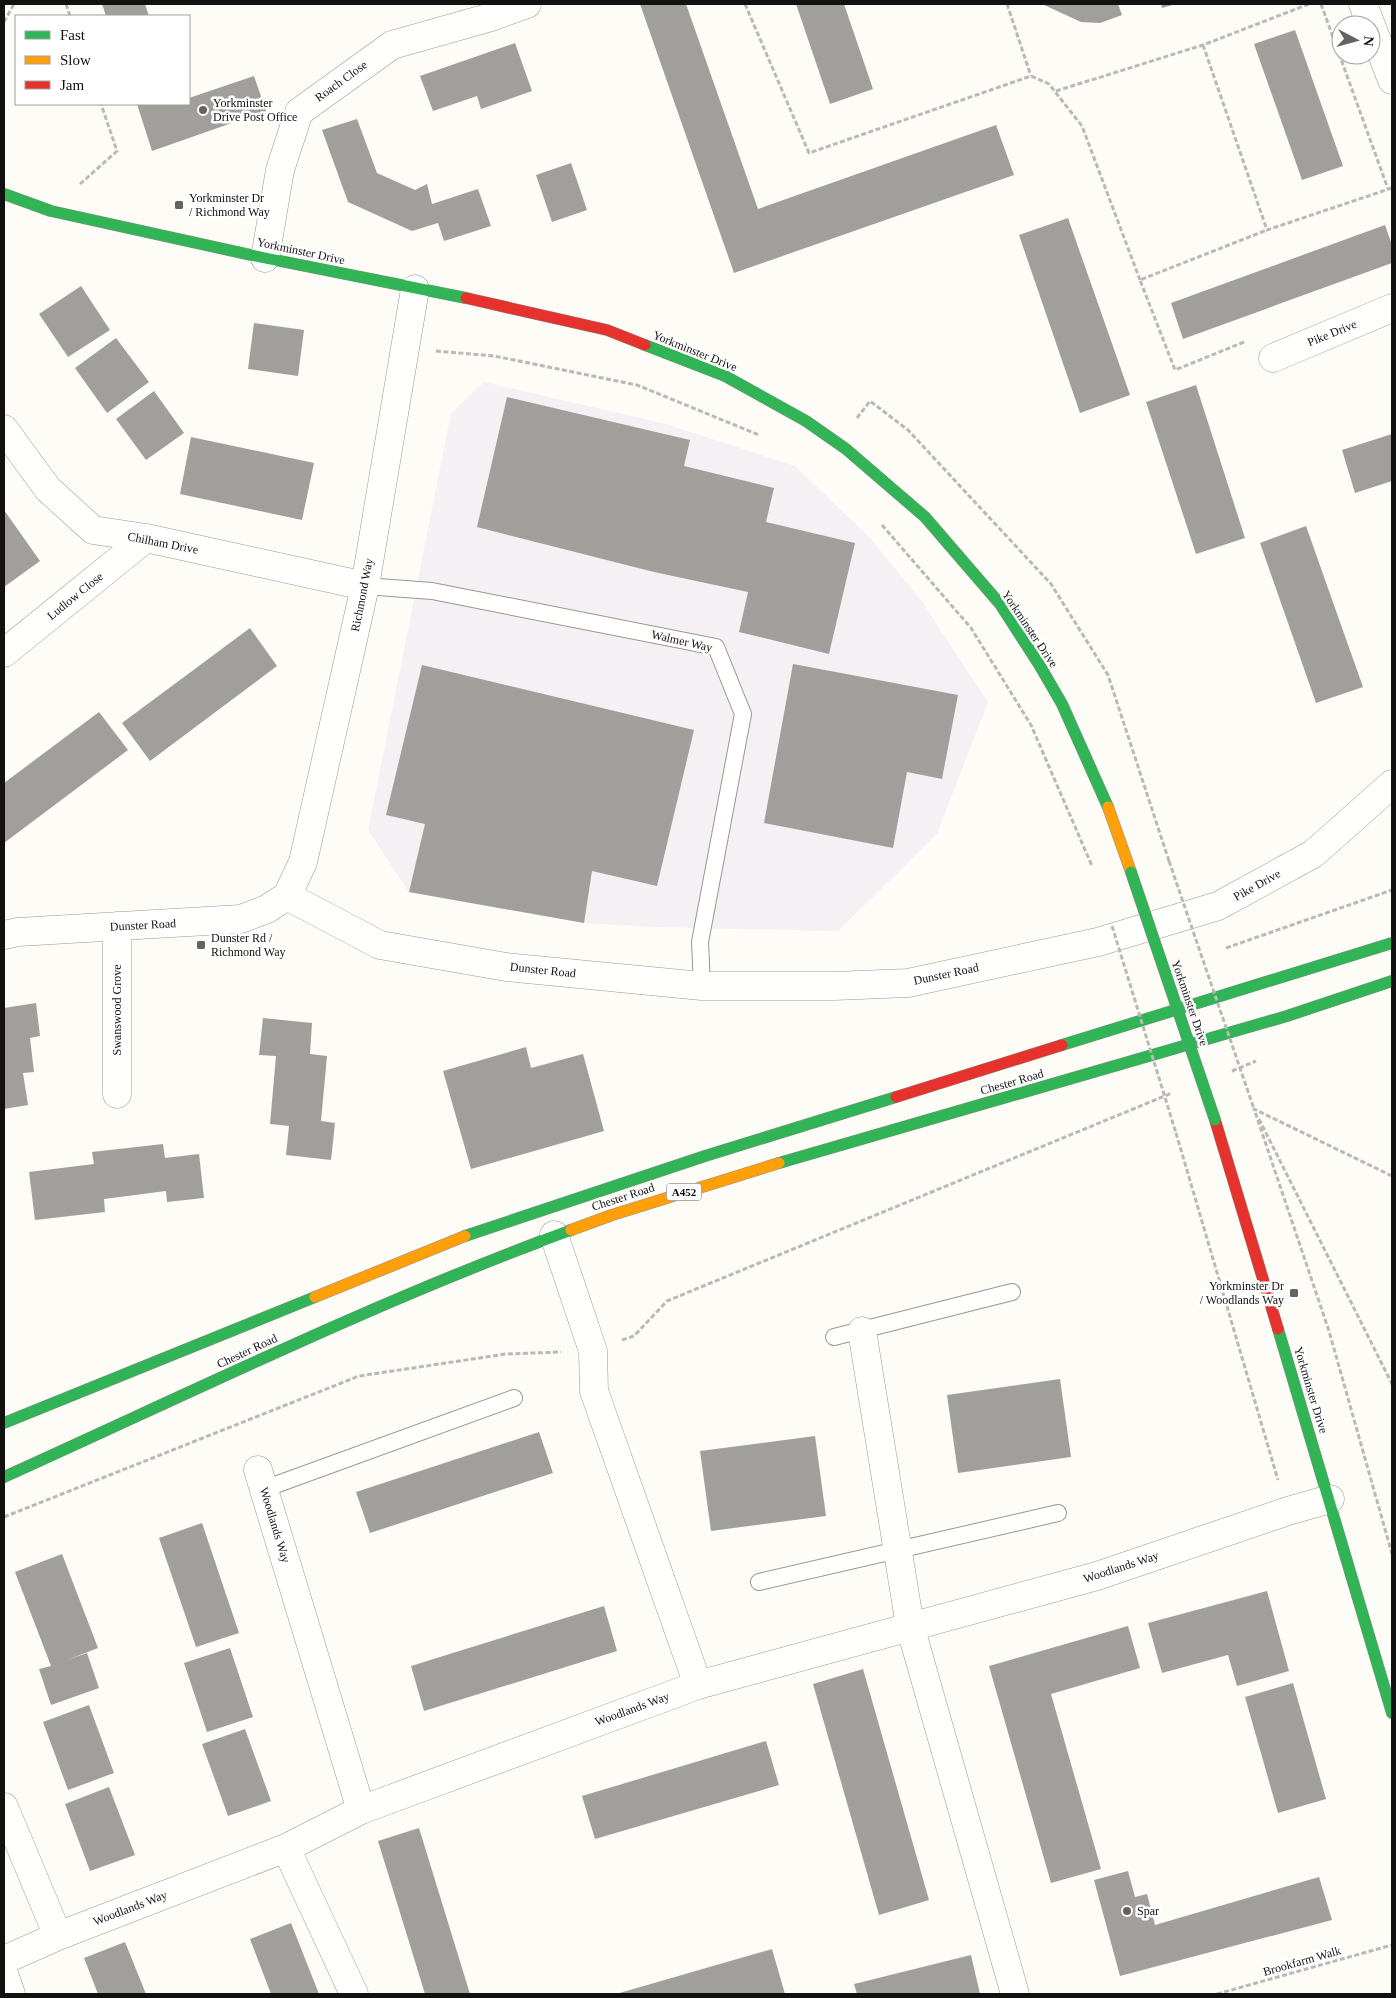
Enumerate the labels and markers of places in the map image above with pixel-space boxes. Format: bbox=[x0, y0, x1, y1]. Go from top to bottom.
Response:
place label: Yorkminster Drive Post Office bbox=[213, 96, 297, 124]
marker: Yorkminster Drive Post Office bbox=[197, 104, 209, 116]
place label: Yorkminster Dr / Richmond Way bbox=[189, 191, 270, 219]
marker: Yorkminster Dr / Richmond Way bbox=[173, 199, 185, 211]
place label: Dunster Rd / Richmond Way bbox=[211, 931, 285, 959]
marker: Dunster Rd / Richmond Way bbox=[195, 939, 207, 951]
place label: Yorkminster Dr / Woodlands Way bbox=[1200, 1279, 1284, 1307]
marker: Yorkminster Dr / Woodlands Way bbox=[1288, 1287, 1300, 1299]
place label: Spar bbox=[1137, 1904, 1159, 1918]
marker: Spar bbox=[1121, 1905, 1133, 1917]

